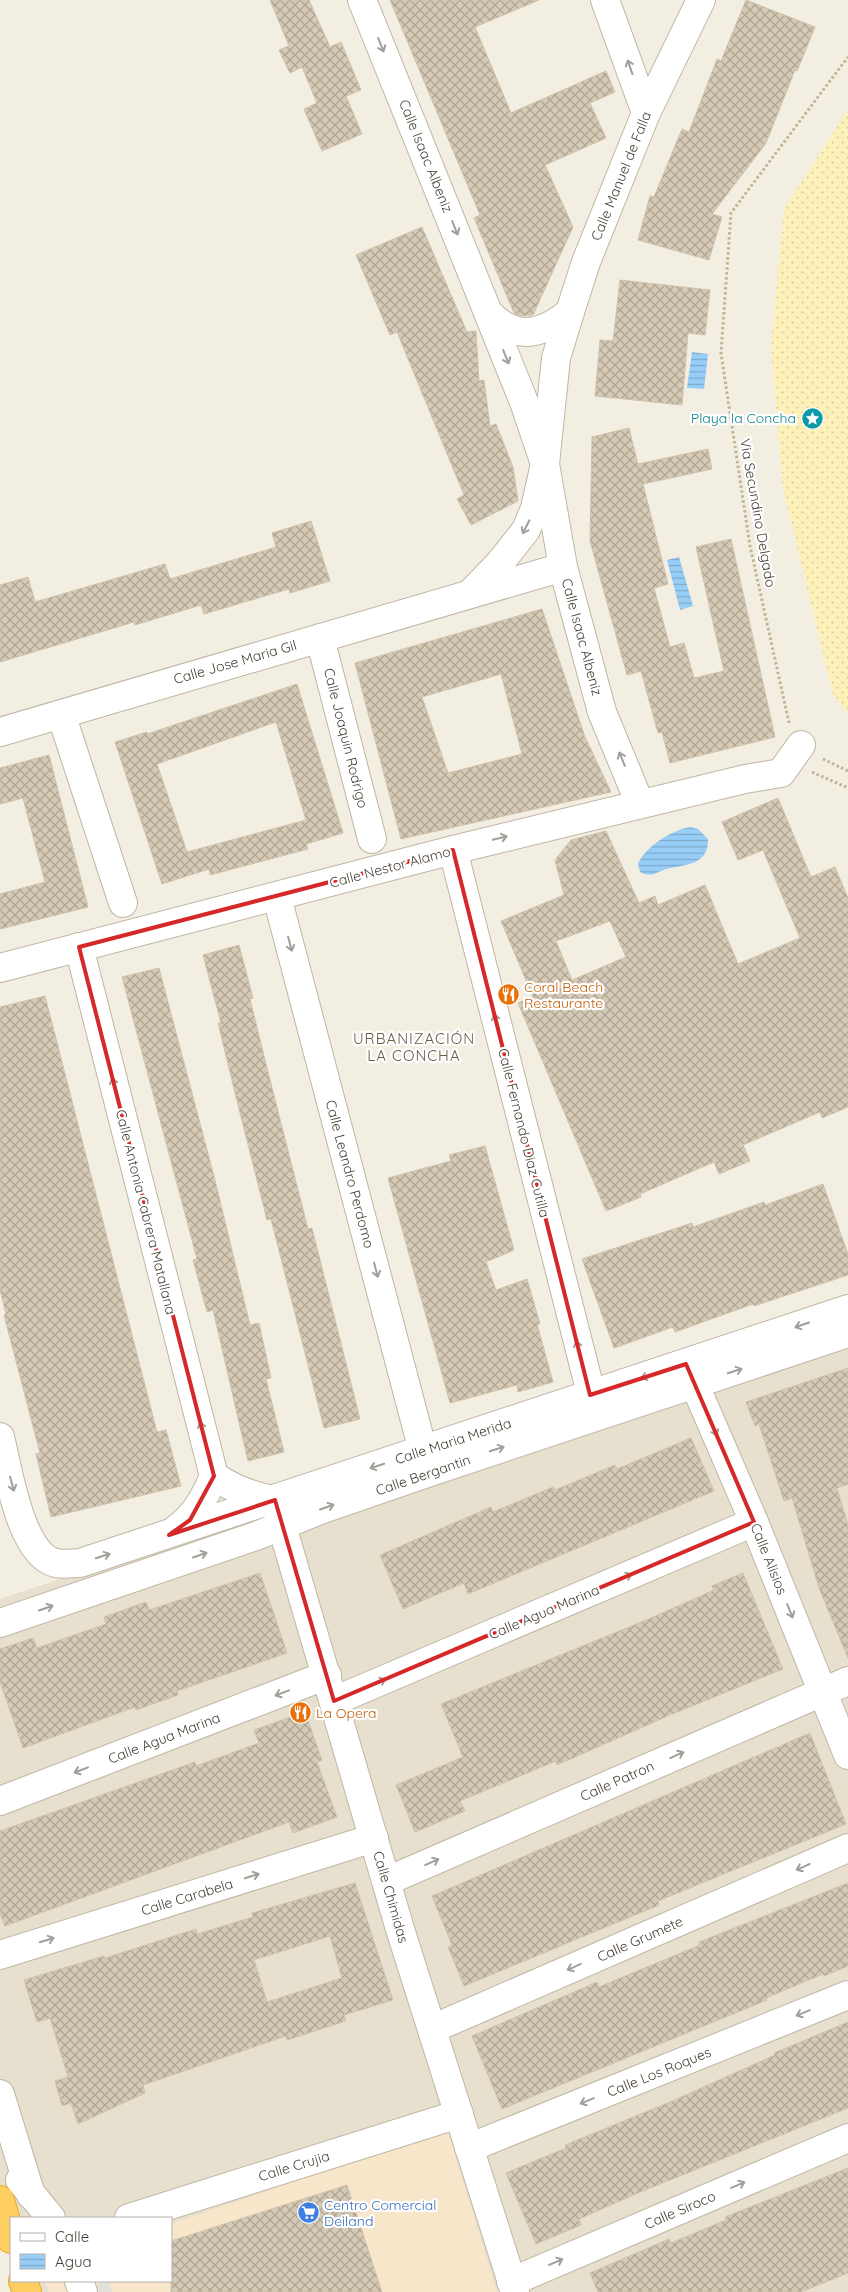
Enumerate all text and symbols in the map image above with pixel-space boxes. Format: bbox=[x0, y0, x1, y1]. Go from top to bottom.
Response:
one-way arrow bbox=[376, 37, 386, 52]
one-way arrow bbox=[625, 59, 635, 75]
street label: Calle Isaac Albeniz bbox=[395, 97, 457, 215]
street label: Calle Manuel de Falla bbox=[587, 109, 655, 243]
one-way arrow bbox=[451, 220, 460, 235]
one-way arrow bbox=[502, 349, 511, 364]
place icon: Playa la Concha bbox=[800, 406, 824, 430]
place label: Playa la Concha bbox=[691, 409, 796, 427]
street label: Via Secundino Delgado bbox=[736, 437, 780, 589]
one-way arrow bbox=[521, 519, 530, 534]
street label: Calle Isaac Albeniz bbox=[558, 576, 606, 698]
street label: Calle Jose Maria Gil bbox=[171, 636, 299, 688]
street label: Calle Joaquin Rodrigo bbox=[320, 666, 372, 810]
one-way arrow bbox=[616, 752, 626, 767]
one-way arrow bbox=[492, 833, 508, 842]
street label: Calle Nestor Alamo bbox=[327, 842, 453, 892]
one-way arrow bbox=[286, 936, 295, 952]
place label: Coral Beach Restaurante bbox=[524, 978, 603, 1012]
restaurant icon: Coral Beach Restaurante bbox=[496, 983, 520, 1007]
one-way arrow bbox=[491, 1013, 500, 1029]
district label: URBANIZACIÓN LA CONCHA bbox=[353, 1029, 475, 1065]
street label: Calle Fernando Diaz Cutilla bbox=[494, 1046, 554, 1220]
one-way arrow bbox=[109, 1077, 118, 1093]
street label: Calle Leandro Perdomo bbox=[322, 1098, 378, 1250]
street label: Calle Antonia Cabrera Matallana bbox=[112, 1108, 180, 1316]
one-way arrow bbox=[371, 1262, 381, 1278]
one-way arrow bbox=[794, 1321, 810, 1330]
one-way arrow bbox=[573, 1340, 582, 1356]
one-way arrow bbox=[727, 1365, 743, 1375]
one-way arrow bbox=[640, 1372, 656, 1382]
street label: Calle Maria Merida bbox=[393, 1414, 513, 1468]
one-way arrow bbox=[197, 1421, 206, 1437]
one-way arrow bbox=[709, 1421, 719, 1436]
one-way arrow bbox=[489, 1444, 505, 1454]
street label: Calle Bergantin bbox=[373, 1450, 473, 1500]
one-way arrow bbox=[370, 1462, 385, 1471]
one-way arrow bbox=[8, 1475, 18, 1491]
one-way arrow bbox=[319, 1502, 335, 1512]
street label: Calle Alisios bbox=[747, 1521, 791, 1597]
one-way arrow bbox=[95, 1550, 111, 1560]
one-way arrow bbox=[192, 1550, 208, 1560]
one-way arrow bbox=[617, 1572, 632, 1582]
street label: Calle Agua Marina bbox=[486, 1581, 602, 1643]
one-way arrow bbox=[38, 1603, 53, 1612]
one-way arrow bbox=[786, 1603, 795, 1618]
one-way arrow bbox=[371, 1677, 386, 1687]
one-way arrow bbox=[274, 1689, 290, 1698]
restaurant icon: La Opera bbox=[288, 1701, 312, 1725]
place label: La Opera bbox=[316, 1704, 377, 1722]
street label: Calle Agua Marina bbox=[105, 1708, 223, 1768]
one-way arrow bbox=[669, 1749, 684, 1759]
street label: Calle Patron bbox=[577, 1757, 657, 1805]
one-way arrow bbox=[74, 1766, 89, 1775]
street label: Calle Chimidas bbox=[369, 1849, 413, 1945]
one-way arrow bbox=[424, 1856, 439, 1866]
one-way arrow bbox=[796, 1863, 811, 1873]
one-way arrow bbox=[243, 1871, 259, 1881]
street label: Calle Carabela bbox=[139, 1874, 235, 1920]
street label: Calle Grumete bbox=[594, 1912, 686, 1966]
one-way arrow bbox=[38, 1935, 54, 1945]
one-way arrow bbox=[567, 1963, 582, 1973]
one-way arrow bbox=[796, 2009, 811, 2019]
street label: Calle Los Roques bbox=[604, 2043, 714, 2101]
one-way arrow bbox=[580, 2096, 595, 2106]
street label: Calle Crujia bbox=[256, 2147, 332, 2185]
one-way arrow bbox=[730, 2180, 745, 2190]
street label: Calle Siroco bbox=[642, 2187, 718, 2233]
place label: Centro Comercial Deiland bbox=[324, 2196, 437, 2230]
supermarket icon: Centro Comercial Deiland bbox=[296, 2201, 320, 2225]
legend bbox=[10, 2217, 172, 2282]
text: Calle bbox=[55, 2227, 89, 2246]
text: Agua bbox=[55, 2252, 92, 2271]
one-way arrow bbox=[548, 2257, 563, 2267]

